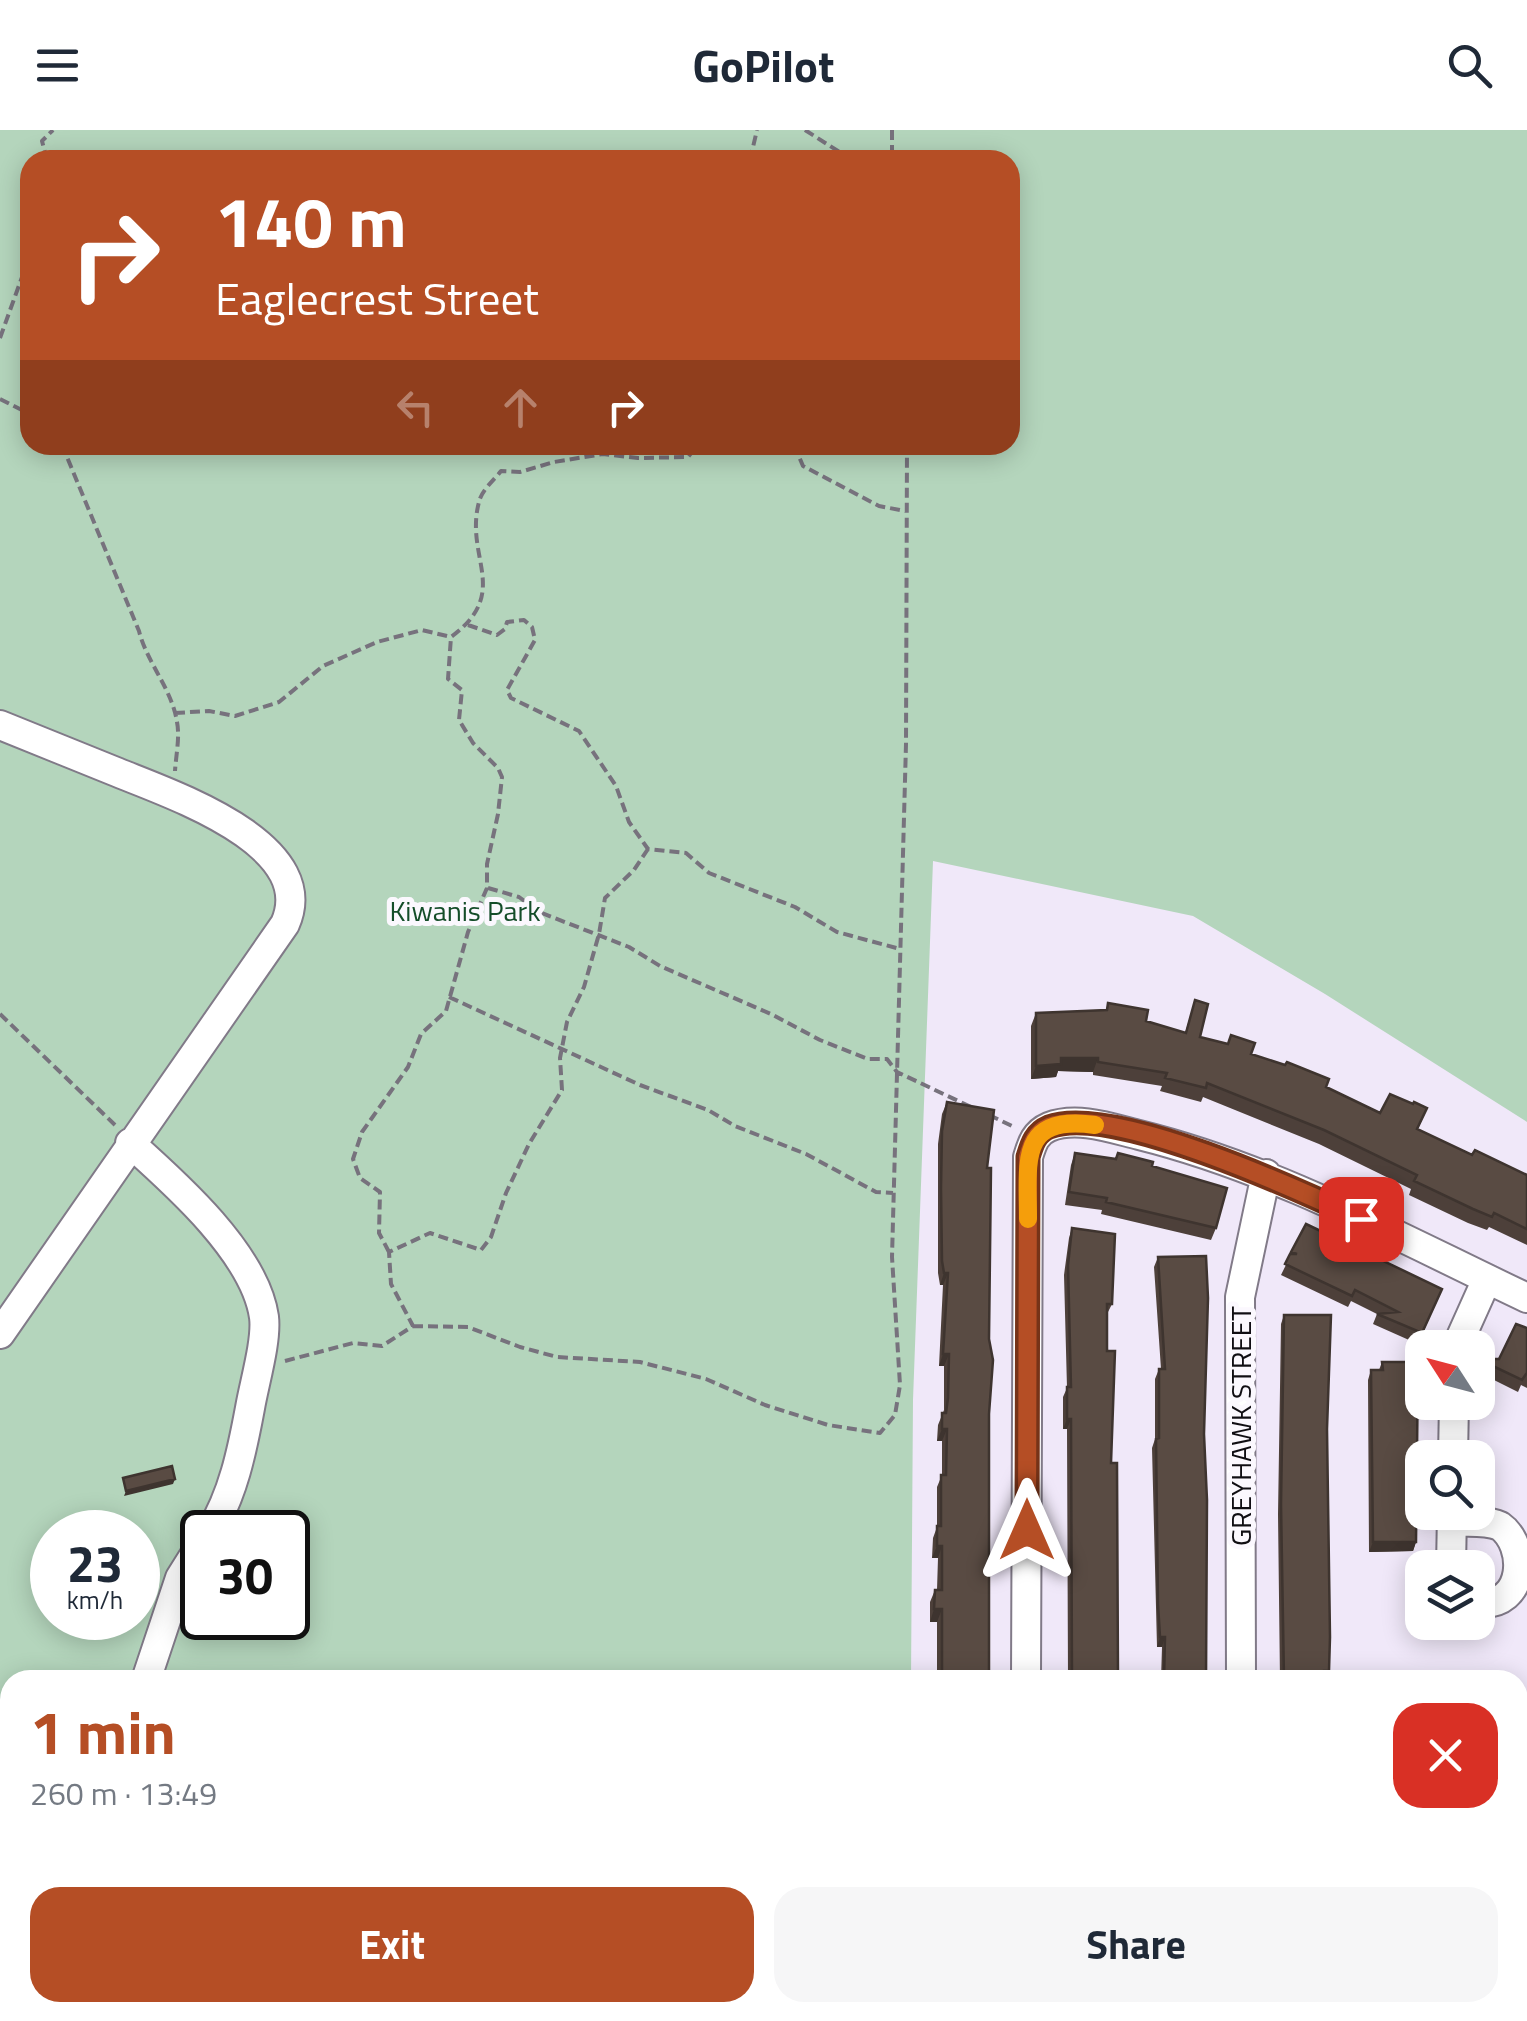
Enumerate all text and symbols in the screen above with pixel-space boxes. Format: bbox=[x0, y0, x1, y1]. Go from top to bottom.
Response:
text: GoPilot bbox=[693, 31, 834, 99]
icon: menu bbox=[30, 38, 85, 93]
icon: search bbox=[1442, 38, 1497, 93]
text: 140 m bbox=[215, 168, 407, 274]
icon: right bbox=[50, 190, 180, 320]
text: Eaglecrest Street bbox=[215, 264, 539, 332]
icon: left bbox=[388, 380, 443, 435]
icon: ahead bbox=[493, 380, 548, 435]
icon: right bbox=[598, 380, 653, 435]
park label: Kiwanis Park bbox=[389, 889, 541, 932]
pin bbox=[1319, 1177, 1404, 1262]
icon: arrive bbox=[1334, 1192, 1389, 1247]
street label: GREYHAWK STREET bbox=[1219, 1306, 1262, 1546]
north arrow bbox=[1405, 1330, 1495, 1420]
map controls bbox=[1405, 1330, 1495, 1640]
button: search bbox=[1405, 1440, 1495, 1530]
position arrow bbox=[975, 1478, 1079, 1582]
speed limit sign: 30 bbox=[180, 1510, 310, 1640]
text: 23 bbox=[67, 1525, 123, 1601]
button: layers bbox=[1405, 1550, 1495, 1640]
text: km/h bbox=[67, 1581, 123, 1619]
text: 1 min bbox=[30, 1686, 176, 1777]
button: close bbox=[1393, 1703, 1498, 1808]
text: 260 m · 13:49 bbox=[30, 1769, 217, 1817]
button: Exit bbox=[30, 1887, 754, 2002]
button: Share bbox=[774, 1887, 1498, 2002]

